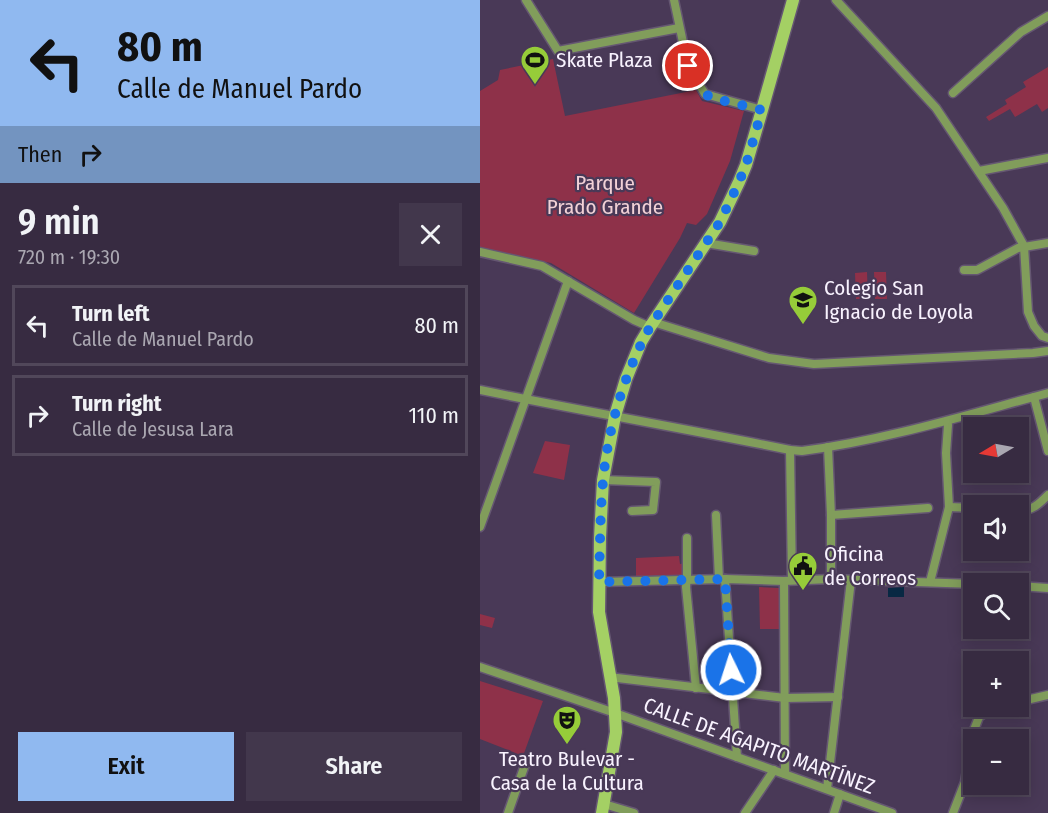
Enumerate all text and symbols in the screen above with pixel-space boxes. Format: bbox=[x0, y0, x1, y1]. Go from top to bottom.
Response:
text: 80 m bbox=[117, 22, 203, 72]
icon: left bbox=[18, 24, 96, 102]
pin bbox=[662, 40, 713, 91]
sports icon: Skate Plaza bbox=[519, 44, 551, 86]
place label: Skate Plaza bbox=[556, 47, 653, 73]
icon: arrive bbox=[671, 49, 704, 82]
text: Calle de Manuel Pardo bbox=[117, 73, 362, 105]
icon: right bbox=[74, 138, 107, 171]
text: Then bbox=[18, 141, 62, 168]
park label: Parque Prado Grande bbox=[547, 170, 663, 220]
text: 9 min bbox=[18, 200, 100, 244]
button: close bbox=[399, 203, 462, 266]
text: 720 m · 19:30 bbox=[18, 245, 120, 269]
place label: Colegio San Ignacio de Loyola bbox=[824, 275, 973, 325]
school or university icon: Colegio San Ignacio de Loyola bbox=[787, 284, 819, 326]
text: Turn left bbox=[72, 300, 150, 327]
icon: left bbox=[21, 309, 54, 342]
text: 80 m bbox=[414, 312, 459, 339]
text: Calle de Manuel Pardo bbox=[72, 327, 254, 351]
text: Turn right bbox=[72, 390, 161, 417]
icon: right bbox=[21, 399, 54, 432]
text: 110 m bbox=[409, 402, 459, 429]
text: Calle de Jesusa Lara bbox=[72, 417, 234, 441]
north arrow bbox=[963, 417, 1029, 483]
map controls bbox=[963, 417, 1029, 795]
button: sound bbox=[963, 495, 1029, 561]
place label: Oficina de Correos bbox=[824, 541, 916, 591]
public building icon: Oficina de Correos bbox=[787, 550, 819, 592]
button: search bbox=[963, 573, 1029, 639]
position arrow bbox=[699, 638, 763, 702]
button: + bbox=[963, 651, 1029, 717]
street label: CALLE DE AGAPITO MARTÍNEZ bbox=[640, 692, 878, 800]
theatre icon: Teatro Bulevar - Casa de la Cultura bbox=[551, 704, 583, 746]
button: − bbox=[963, 729, 1029, 795]
button: Exit bbox=[18, 732, 234, 801]
button: Share bbox=[246, 732, 462, 801]
place label: Teatro Bulevar - Casa de la Cultura bbox=[490, 746, 644, 796]

